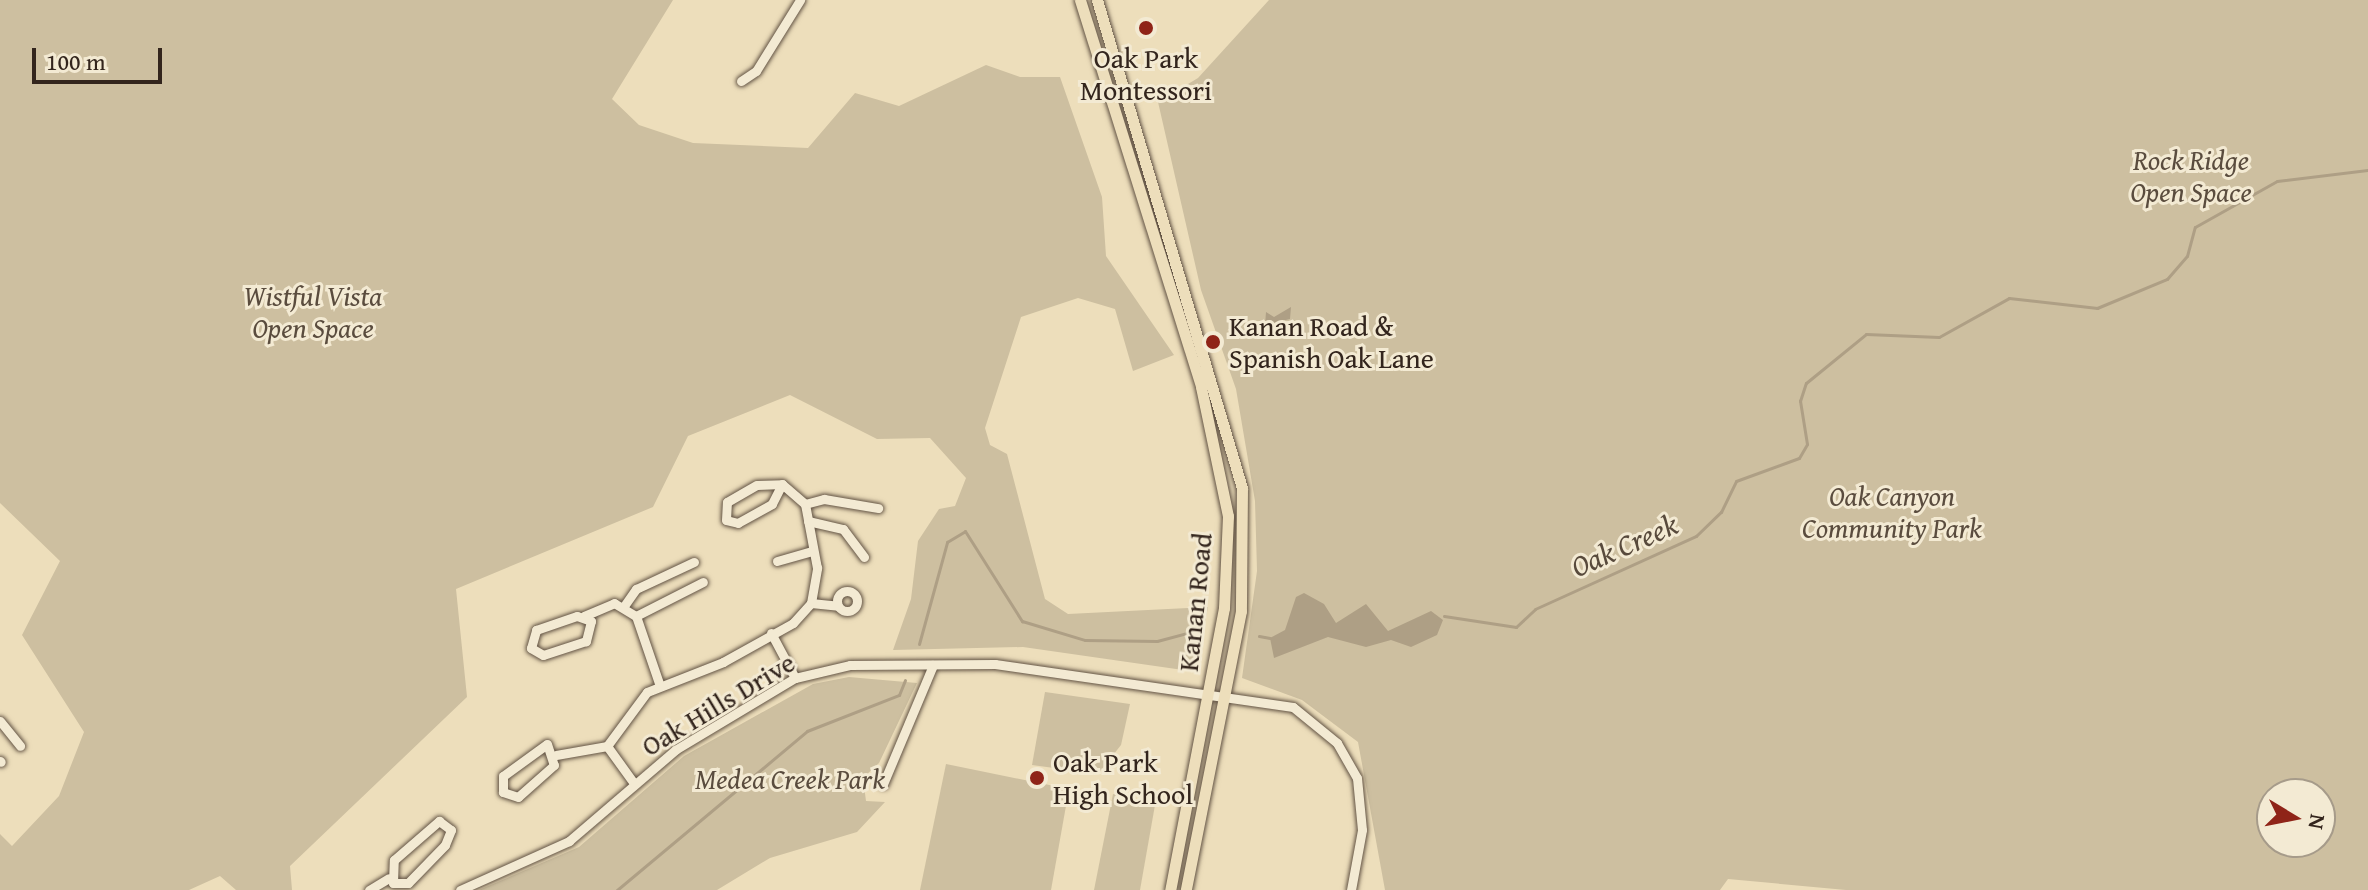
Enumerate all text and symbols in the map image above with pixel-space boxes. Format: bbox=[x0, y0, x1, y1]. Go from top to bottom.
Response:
marker: Oak Park Montessori bbox=[1137, 19, 1155, 37]
scale bar bbox=[36, 32, 166, 82]
place label: Oak Park Montessori bbox=[1080, 41, 1212, 107]
text: 100 m bbox=[46, 44, 106, 79]
park label: Rock Ridge Open Space bbox=[2130, 143, 2252, 209]
park label: Wistful Vista Open Space bbox=[244, 279, 382, 345]
place label: Kanan Road & Spanish Oak Lane bbox=[1229, 309, 1434, 375]
marker: Kanan Road & Spanish Oak Lane bbox=[1204, 333, 1222, 351]
park label: Oak Canyon Community Park bbox=[1802, 479, 1982, 545]
water label: Oak Creek bbox=[1565, 506, 1683, 584]
street label: Kanan Road bbox=[1171, 531, 1219, 673]
street label: Oak Hills Drive bbox=[635, 645, 801, 763]
place label: Oak Park High School bbox=[1053, 745, 1193, 811]
park label: Medea Creek Park bbox=[695, 762, 885, 796]
marker: Oak Park High School bbox=[1028, 769, 1046, 787]
north arrow bbox=[2256, 778, 2336, 858]
text: N bbox=[2301, 812, 2335, 832]

